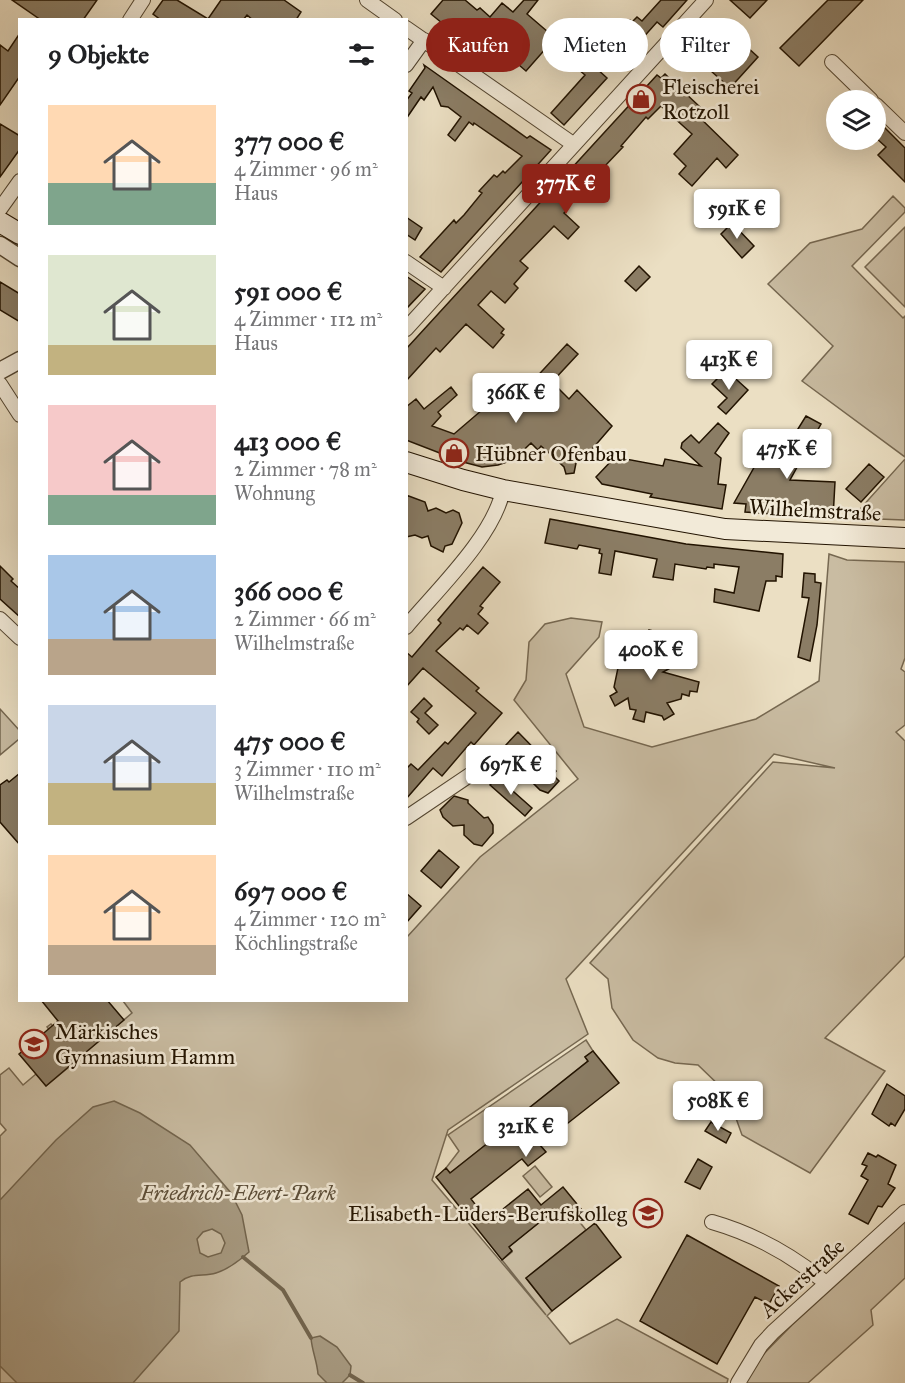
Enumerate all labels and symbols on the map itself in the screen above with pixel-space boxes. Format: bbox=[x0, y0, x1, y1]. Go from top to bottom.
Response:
place label: Fleischerei Rotzoll bbox=[662, 73, 759, 125]
shop icon: Fleischerei Rotzoll bbox=[625, 83, 657, 115]
pin: 377K € bbox=[517, 164, 615, 215]
pin: 591K € bbox=[688, 189, 786, 240]
pin: 413K € bbox=[680, 340, 778, 391]
pin: 366K € bbox=[467, 373, 565, 424]
pin: 475K € bbox=[738, 429, 836, 480]
shop icon: Hübner Ofenbau bbox=[438, 437, 470, 469]
place label: Hübner Ofenbau bbox=[475, 440, 627, 467]
street label: Wilhelmstraße bbox=[748, 493, 882, 527]
pin: 400K € bbox=[602, 630, 700, 681]
pin: 697K € bbox=[462, 745, 560, 796]
place label: Märkisches Gymnasium Hamm bbox=[55, 1018, 236, 1070]
school or university icon: Märkisches Gymnasium Hamm bbox=[18, 1028, 50, 1060]
pin: 508K € bbox=[669, 1081, 767, 1132]
pin: 321K € bbox=[477, 1107, 575, 1158]
park label: Friedrich-Ebert-Park bbox=[139, 1179, 336, 1206]
school or university icon: Elisabeth-Lüders-Berufskolleg bbox=[632, 1197, 664, 1229]
place label: Elisabeth-Lüders-Berufskolleg bbox=[348, 1200, 628, 1227]
street label: Ackerstraße bbox=[753, 1233, 850, 1324]

